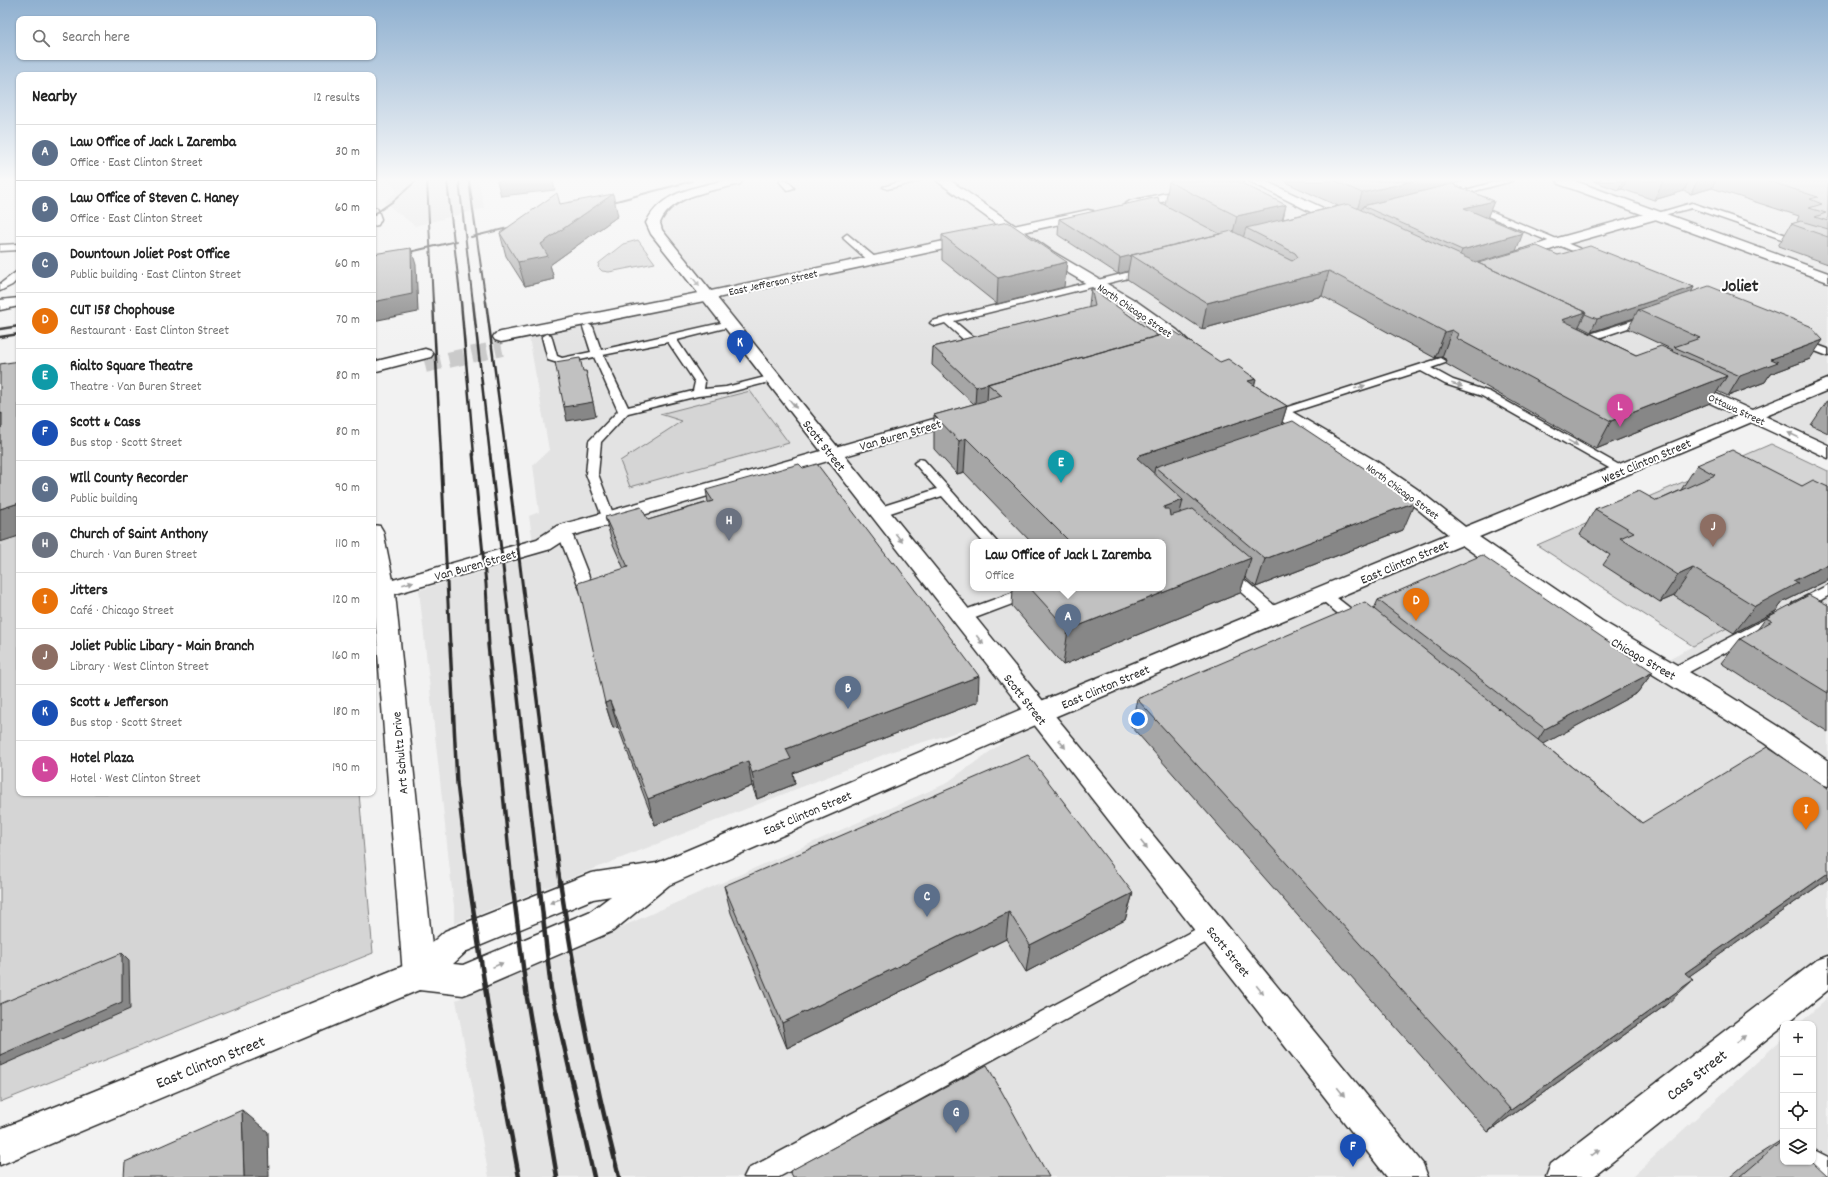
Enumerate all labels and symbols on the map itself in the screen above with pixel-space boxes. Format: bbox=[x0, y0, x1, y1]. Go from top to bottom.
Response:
street label: East Jefferson Street bbox=[728, 267, 819, 301]
district label: Joliet bbox=[1722, 275, 1759, 300]
one-way arrow bbox=[692, 276, 700, 287]
street label: North Chicago Street bbox=[1093, 281, 1174, 343]
pin: K bbox=[727, 330, 753, 363]
one-way arrow bbox=[1451, 382, 1463, 388]
one-way arrow bbox=[1354, 384, 1366, 390]
street label: Ottawa Street bbox=[1705, 391, 1767, 431]
pin: L bbox=[1607, 394, 1633, 427]
one-way arrow bbox=[788, 398, 797, 409]
street label: Van Buren Street bbox=[858, 416, 944, 457]
street label: Scott Street bbox=[797, 417, 849, 477]
one-way arrow bbox=[1787, 432, 1798, 438]
street label: West Clinton Street bbox=[1599, 435, 1695, 490]
one-way arrow bbox=[1567, 439, 1579, 446]
pin: E bbox=[1048, 450, 1074, 483]
street label: North Chicago Street bbox=[1362, 461, 1442, 525]
pin: H bbox=[716, 508, 742, 541]
pin: J bbox=[1700, 514, 1726, 547]
one-way arrow bbox=[895, 533, 904, 544]
street label: East Clinton Street bbox=[1358, 536, 1452, 590]
street label: Van Buren Street bbox=[433, 546, 519, 587]
one-way arrow bbox=[402, 580, 414, 586]
pin: D bbox=[1403, 588, 1429, 621]
pin: A bbox=[1055, 604, 1081, 637]
street label: Chicago Street bbox=[1607, 634, 1679, 687]
one-way arrow bbox=[976, 635, 984, 646]
street label: East Clinton Street bbox=[1059, 661, 1153, 715]
street label: Scott Street bbox=[998, 671, 1050, 731]
pin: B bbox=[835, 676, 861, 709]
your location bbox=[1128, 709, 1148, 729]
street label: Art Schultz Drive bbox=[388, 710, 415, 795]
one-way arrow bbox=[1058, 738, 1067, 749]
street label: East Clinton Street bbox=[761, 787, 855, 841]
pin: I bbox=[1793, 797, 1819, 830]
one-way arrow bbox=[1139, 840, 1148, 851]
pin: C bbox=[914, 884, 940, 917]
one-way arrow bbox=[548, 898, 560, 904]
street label: Scott Street bbox=[1201, 923, 1254, 982]
one-way arrow bbox=[493, 961, 505, 967]
one-way arrow bbox=[1256, 985, 1264, 996]
street label: East Clinton Street bbox=[153, 1031, 269, 1096]
one-way arrow bbox=[1736, 1034, 1747, 1043]
street label: Cass Street bbox=[1662, 1045, 1733, 1107]
one-way arrow bbox=[1337, 1086, 1346, 1097]
pin: G bbox=[943, 1100, 969, 1133]
pin: F bbox=[1340, 1134, 1366, 1167]
one-way arrow bbox=[1589, 1149, 1600, 1157]

